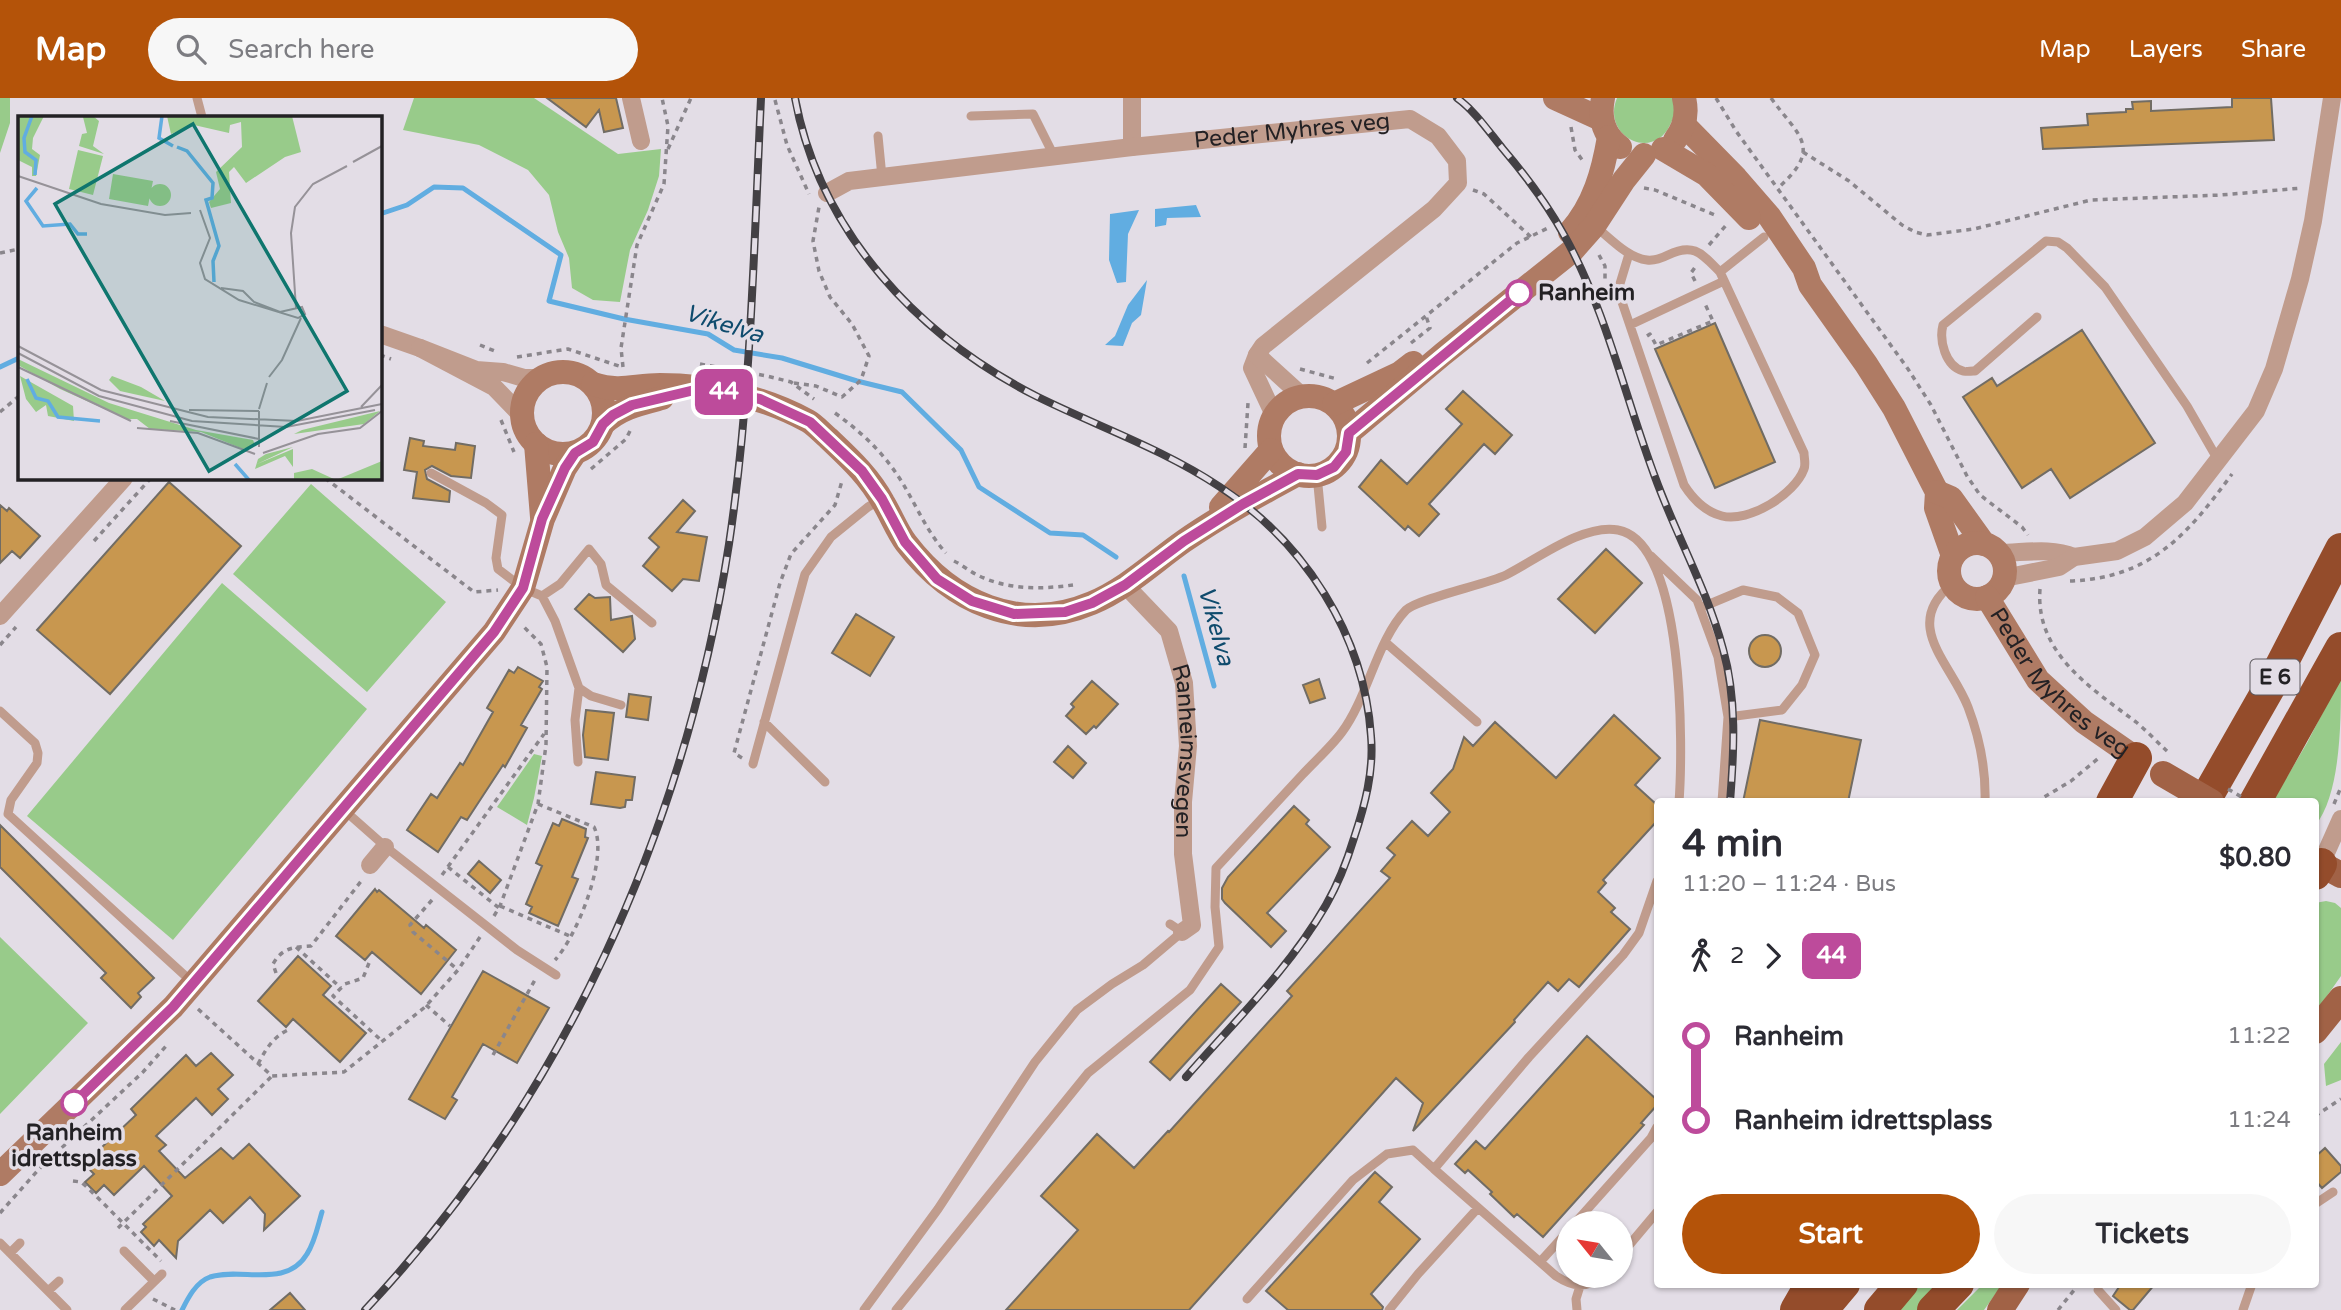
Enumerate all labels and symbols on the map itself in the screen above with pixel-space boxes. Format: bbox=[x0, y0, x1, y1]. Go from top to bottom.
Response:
street label: Peder Myhres veg bbox=[1193, 107, 1392, 155]
inset map bbox=[18, 116, 382, 480]
place label: Ranheim bbox=[1538, 279, 1635, 307]
marker: Ranheim bbox=[1506, 280, 1532, 306]
water label: Vikelva bbox=[681, 298, 767, 350]
line badge: 44 bbox=[692, 369, 756, 415]
water label: Vikelva bbox=[1192, 583, 1241, 669]
street label: Peder Myhres veg bbox=[1983, 603, 2135, 764]
road number: E 6 bbox=[2250, 660, 2300, 694]
street label: Ranheimsvegen bbox=[1165, 661, 1202, 838]
marker: Ranheim idrettsplass bbox=[61, 1090, 87, 1116]
place label: Ranheim idrettsplass bbox=[11, 1119, 137, 1173]
north arrow bbox=[1556, 1211, 1633, 1288]

